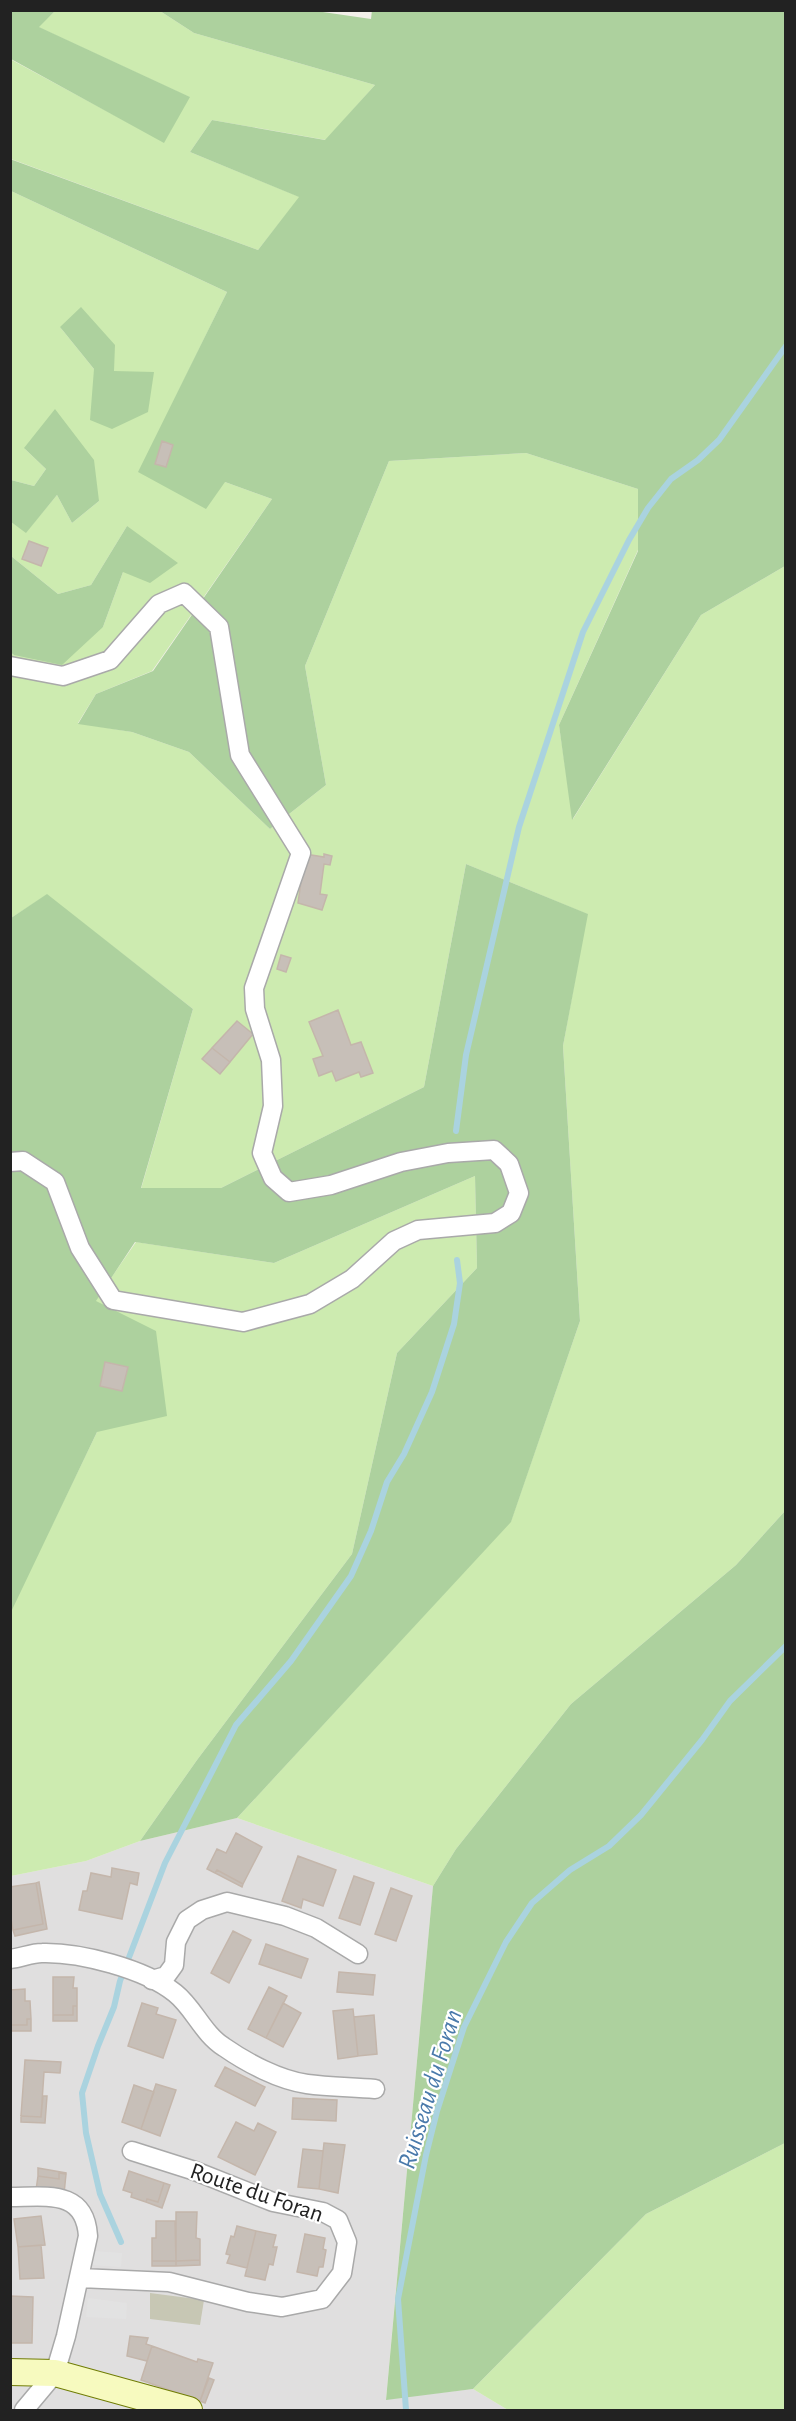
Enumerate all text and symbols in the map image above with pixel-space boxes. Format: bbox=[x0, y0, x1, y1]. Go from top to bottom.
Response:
water label: Ruisseau du Foran bbox=[393, 2007, 467, 2172]
street label: Route du Foran bbox=[187, 2159, 326, 2227]

